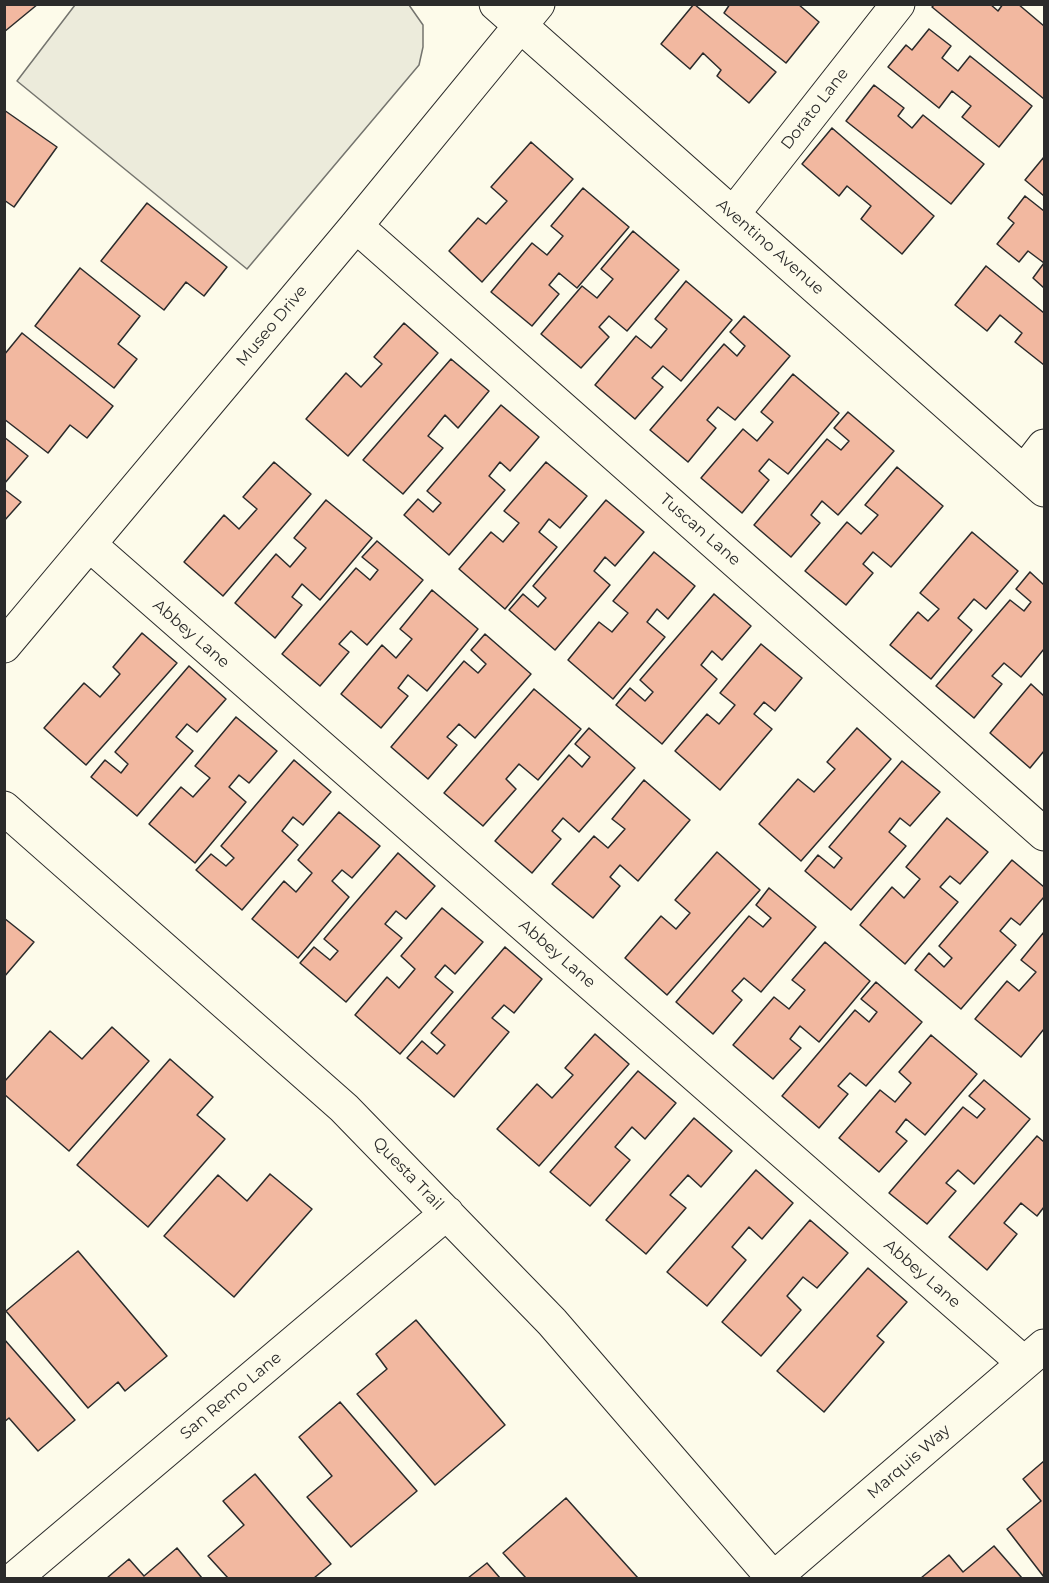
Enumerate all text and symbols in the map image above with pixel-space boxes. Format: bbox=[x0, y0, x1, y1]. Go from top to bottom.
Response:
street label: Dorato Lane bbox=[777, 64, 853, 154]
street label: Aventino Avenue bbox=[712, 195, 828, 299]
street label: Museo Drive bbox=[233, 282, 311, 370]
street label: Tuscan Lane bbox=[656, 490, 744, 570]
street label: Abbey Lane bbox=[149, 596, 233, 672]
street label: Abbey Lane bbox=[515, 916, 599, 992]
street label: Questa Trail bbox=[368, 1133, 448, 1215]
street label: Abbey Lane bbox=[880, 1236, 964, 1312]
street label: San Remo Lane bbox=[177, 1348, 285, 1444]
street label: Marquis Way bbox=[864, 1421, 954, 1503]

